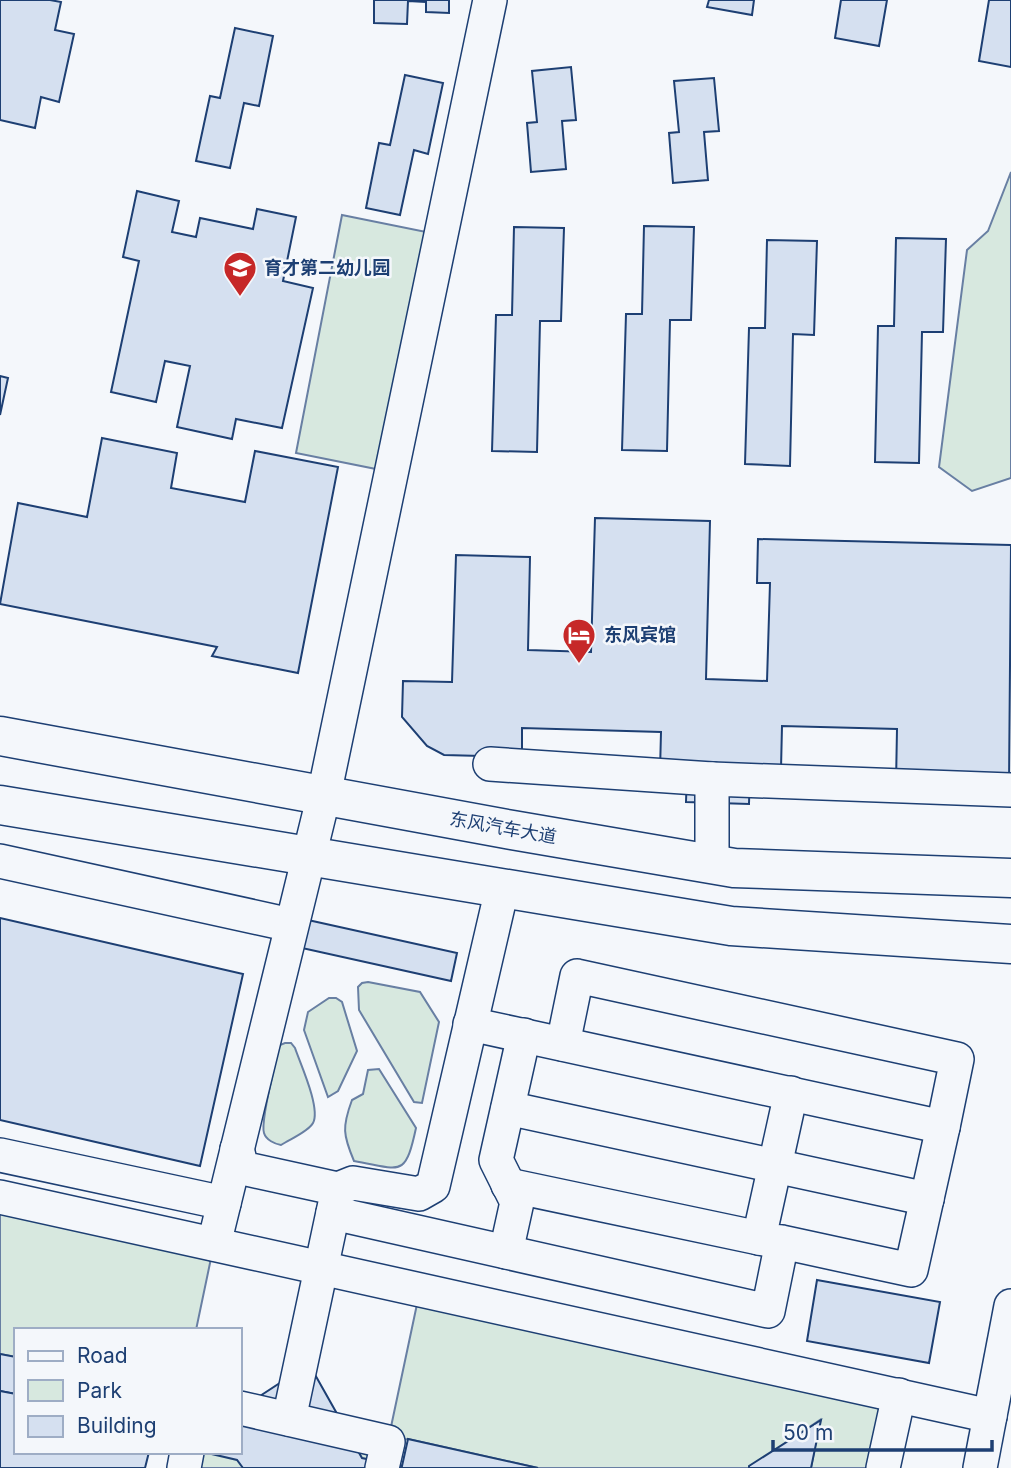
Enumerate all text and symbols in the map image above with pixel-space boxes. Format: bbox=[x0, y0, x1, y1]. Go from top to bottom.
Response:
school or university icon: 育才第二幼儿园 bbox=[221, 249, 259, 298]
place label: 育才第二幼儿园 bbox=[264, 257, 390, 278]
hotel icon: 东风宾馆 bbox=[560, 616, 598, 665]
place label: 东风宾馆 bbox=[604, 624, 676, 645]
street label: 东风汽车大道 bbox=[448, 808, 558, 847]
legend bbox=[14, 1328, 242, 1454]
text: Road bbox=[77, 1343, 128, 1368]
text: Park bbox=[77, 1378, 122, 1403]
scale bar bbox=[773, 1408, 992, 1452]
text: Building bbox=[77, 1413, 157, 1438]
text: 50 m bbox=[783, 1420, 833, 1445]

